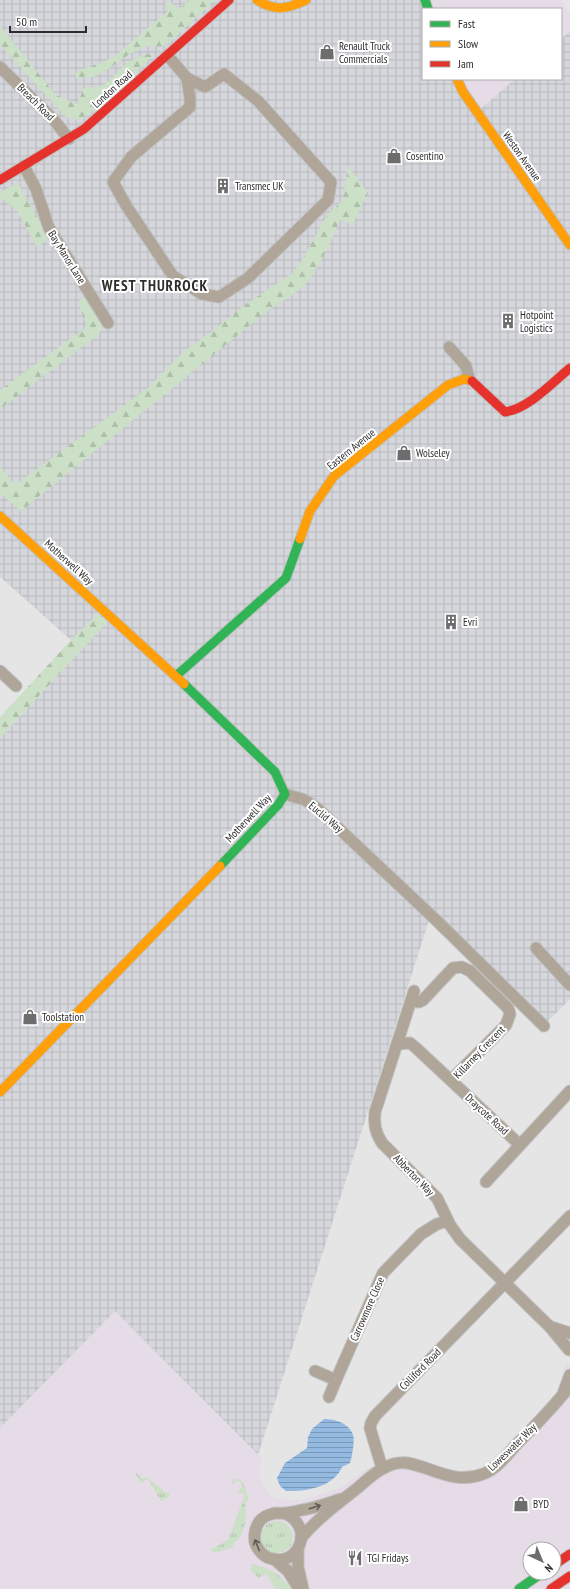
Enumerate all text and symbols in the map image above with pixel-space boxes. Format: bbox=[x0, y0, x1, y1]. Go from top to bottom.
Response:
scale bar bbox=[10, 8, 86, 34]
legend bbox=[422, 8, 562, 80]
text: 50 m bbox=[16, 14, 37, 29]
text: Fast bbox=[458, 16, 476, 31]
text: Slow bbox=[458, 36, 479, 51]
place label: Renault Truck Commercials bbox=[339, 39, 391, 66]
shop icon: Renault Truck Commercials bbox=[318, 43, 336, 61]
text: Jam bbox=[457, 56, 474, 71]
street label: London Road bbox=[89, 67, 135, 111]
street label: Breach Road bbox=[14, 80, 58, 124]
street label: Weston Avenue bbox=[500, 128, 545, 184]
shop icon: Cosentino bbox=[385, 147, 403, 165]
place label: Cosentino bbox=[406, 149, 444, 163]
building icon: Transmec UK bbox=[214, 177, 232, 195]
place label: Transmec UK bbox=[235, 179, 284, 193]
street label: Bay Manor Lane bbox=[45, 228, 89, 287]
district label: WEST THURROCK bbox=[101, 276, 208, 295]
place label: Hotpoint Logistics bbox=[520, 308, 553, 335]
building icon: Hotpoint Logistics bbox=[499, 312, 517, 330]
street label: Eastern Avenue bbox=[324, 425, 378, 473]
shop icon: Wolseley bbox=[395, 444, 413, 462]
place label: Wolseley bbox=[416, 446, 450, 460]
street label: Motherwell Way bbox=[42, 536, 97, 588]
building icon: Evri bbox=[442, 613, 460, 631]
place label: Evri bbox=[463, 615, 477, 629]
street label: Motherwell Way bbox=[222, 790, 274, 845]
street label: Euclid Way bbox=[306, 799, 347, 836]
shop icon: Toolstation bbox=[21, 1008, 39, 1026]
place label: Toolstation bbox=[42, 1010, 84, 1024]
street label: Killarney Crescent bbox=[450, 1023, 508, 1081]
street label: Draycote Road bbox=[462, 1090, 512, 1138]
street label: Abberton Way bbox=[391, 1151, 438, 1199]
street label: Carrowmore Close bbox=[347, 1274, 388, 1343]
street label: Colliford Road bbox=[396, 1345, 444, 1393]
street label: Loweswater Way bbox=[485, 1420, 540, 1474]
shop icon: BYD bbox=[512, 1495, 530, 1513]
place label: BYD bbox=[533, 1497, 549, 1511]
one-way arrow bbox=[308, 1503, 321, 1510]
one-way arrow bbox=[253, 1539, 261, 1551]
north arrow bbox=[522, 1541, 562, 1581]
restaurant icon: TGI Fridays bbox=[346, 1549, 364, 1567]
place label: TGI Fridays bbox=[367, 1551, 409, 1565]
text: N bbox=[542, 1561, 556, 1575]

